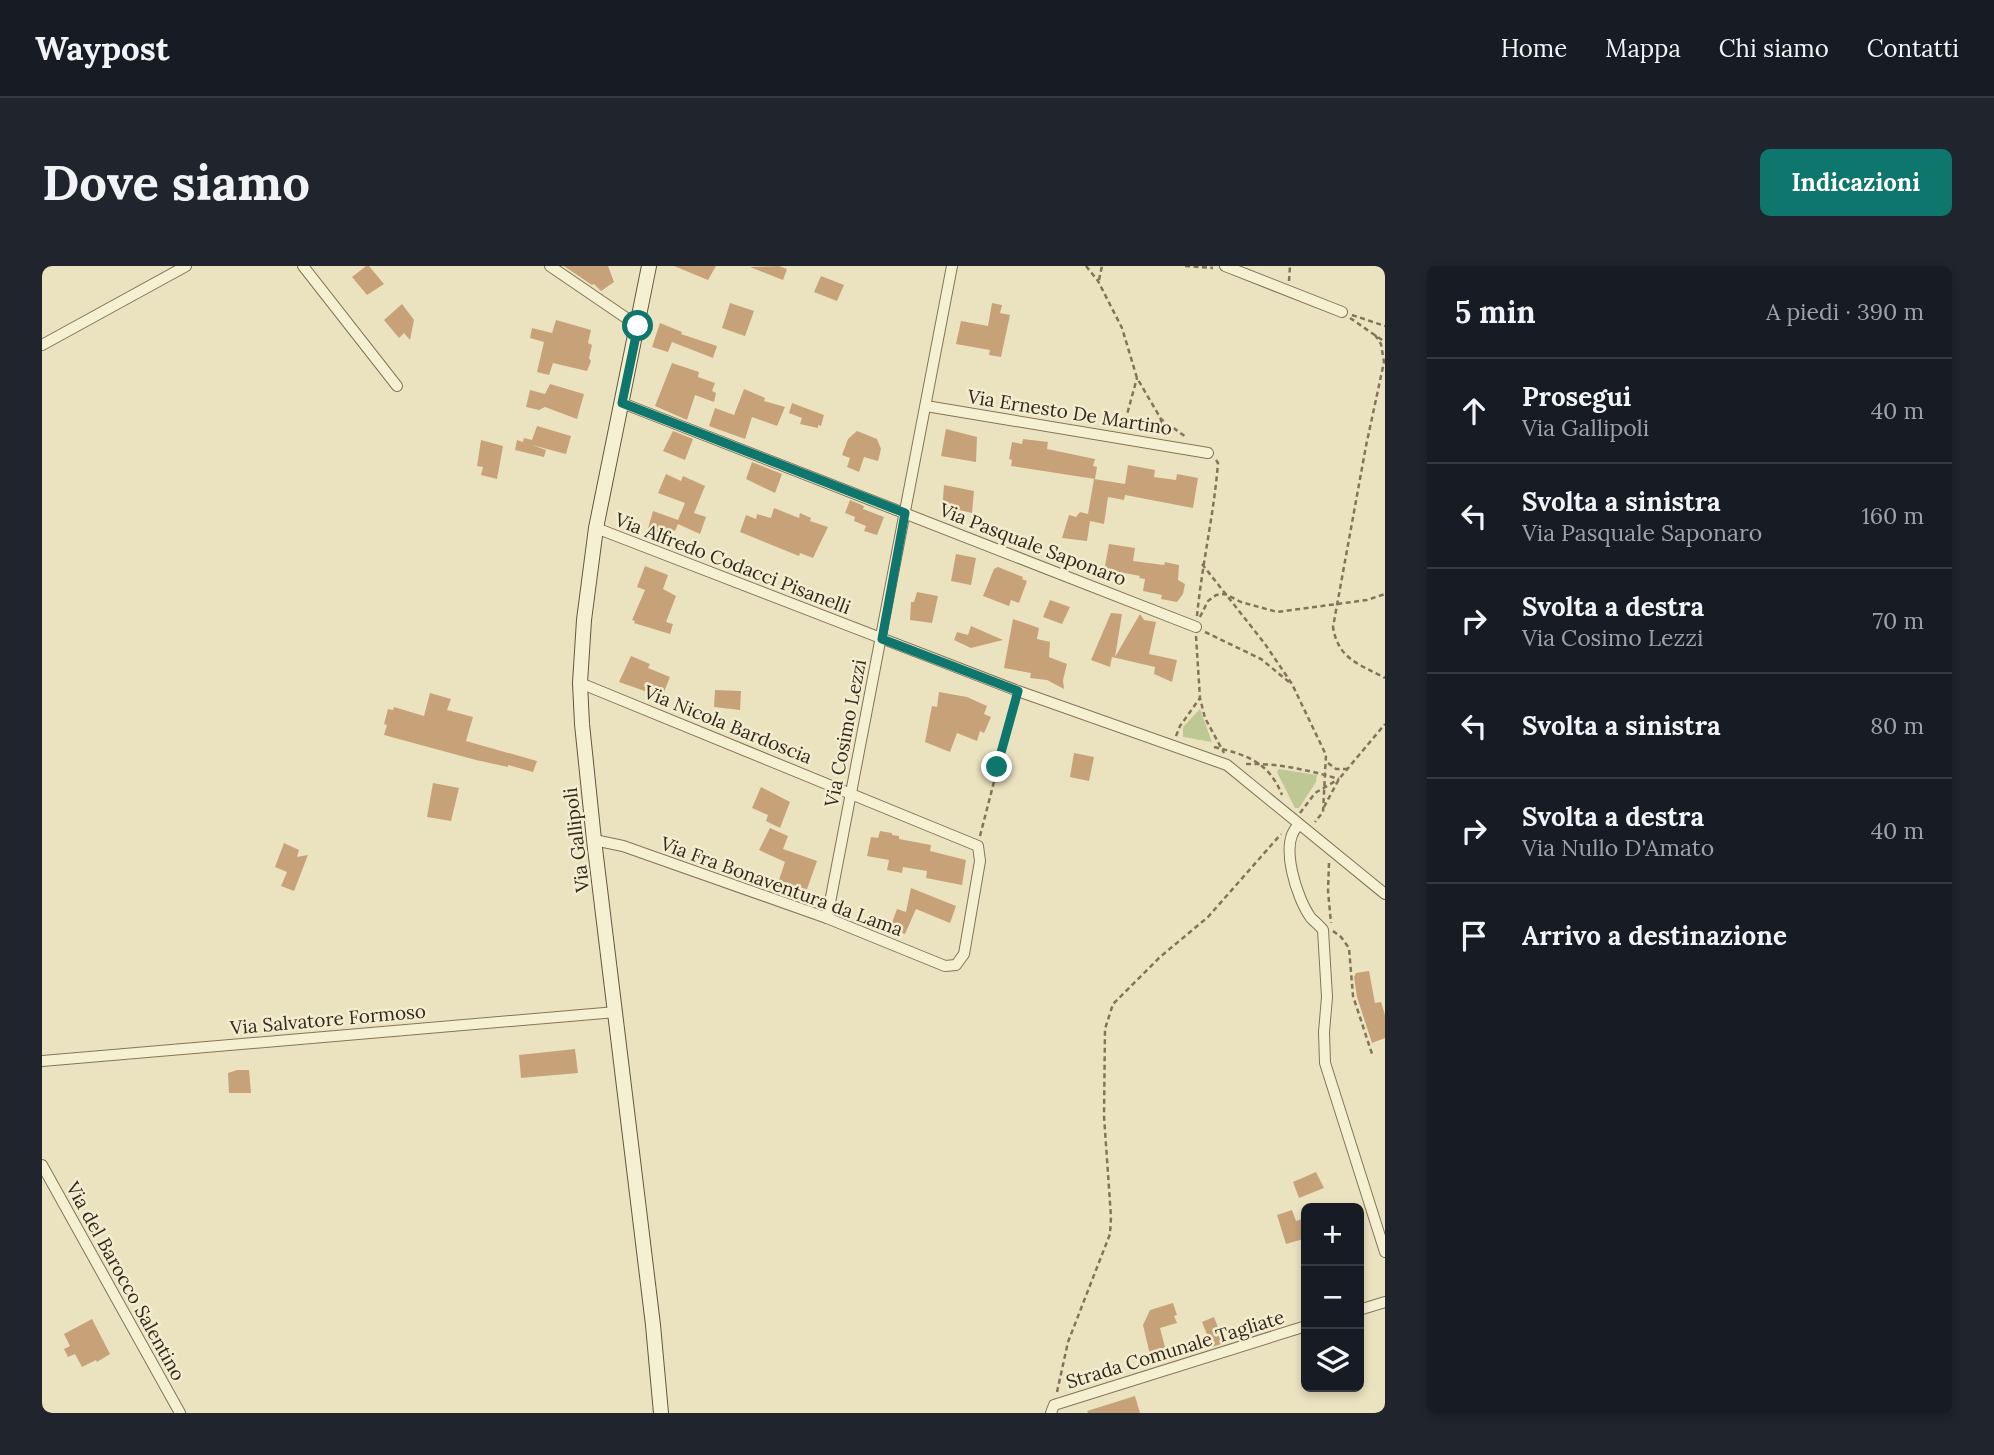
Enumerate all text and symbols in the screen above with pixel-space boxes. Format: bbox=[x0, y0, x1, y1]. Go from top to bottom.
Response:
text: Waypost bbox=[35, 27, 169, 69]
text: Home bbox=[1501, 33, 1567, 64]
text: Mappa bbox=[1605, 33, 1681, 64]
text: Chi siamo bbox=[1719, 33, 1829, 64]
text: Contatti bbox=[1867, 33, 1959, 64]
button: Indicazioni bbox=[1760, 149, 1952, 216]
text: Dove siamo bbox=[42, 151, 310, 213]
text: 5 min bbox=[1455, 293, 1536, 331]
text: A piedi · 390 m bbox=[1766, 297, 1924, 326]
route start bbox=[622, 310, 653, 341]
text: Prosegui bbox=[1522, 380, 1631, 413]
street label: Via Ernesto De Martino bbox=[965, 384, 1174, 440]
icon: ahead bbox=[1455, 392, 1493, 430]
text: 40 m bbox=[1871, 396, 1924, 425]
text: Via Gallipoli bbox=[1522, 413, 1649, 442]
text: Svolta a sinistra bbox=[1522, 485, 1721, 518]
street label: Via Pasquale Saponaro bbox=[935, 497, 1130, 591]
icon: left bbox=[1455, 497, 1493, 535]
text: 160 m bbox=[1861, 501, 1924, 530]
street label: Via Alfredo Codacci Pisanelli bbox=[611, 507, 854, 619]
text: Via Pasquale Saponaro bbox=[1522, 518, 1762, 547]
text: Svolta a destra bbox=[1522, 590, 1704, 623]
icon: right bbox=[1455, 602, 1493, 640]
text: 70 m bbox=[1873, 606, 1924, 635]
text: Via Cosimo Lezzi bbox=[1522, 623, 1703, 652]
street label: Via Cosimo Lezzi bbox=[819, 657, 871, 810]
street label: Via Nicola Bardoscia bbox=[639, 679, 816, 769]
icon: left bbox=[1455, 707, 1493, 745]
text: Svolta a sinistra bbox=[1522, 709, 1721, 742]
text: 80 m bbox=[1870, 711, 1924, 740]
route end bbox=[981, 751, 1012, 782]
street label: Via Gallipoli bbox=[558, 786, 594, 895]
text: Svolta a destra bbox=[1522, 800, 1704, 833]
icon: right bbox=[1455, 812, 1493, 850]
text: 40 m bbox=[1871, 816, 1924, 845]
street label: Via Fra Bonaventura da Lama bbox=[657, 831, 907, 941]
text: Via Nullo D'Amato bbox=[1522, 833, 1714, 862]
icon: arrive bbox=[1455, 917, 1493, 955]
text: Arrivo a destinazione bbox=[1522, 919, 1787, 952]
street label: Via Salvatore Formoso bbox=[228, 998, 427, 1040]
street label: Via del Barocco Salentino bbox=[61, 1176, 191, 1385]
map controls bbox=[1301, 1203, 1364, 1392]
button: + bbox=[1301, 1203, 1364, 1266]
button: − bbox=[1301, 1266, 1364, 1329]
street label: Strada Comunale Tagliate bbox=[1063, 1304, 1287, 1394]
button: layers bbox=[1301, 1329, 1364, 1392]

